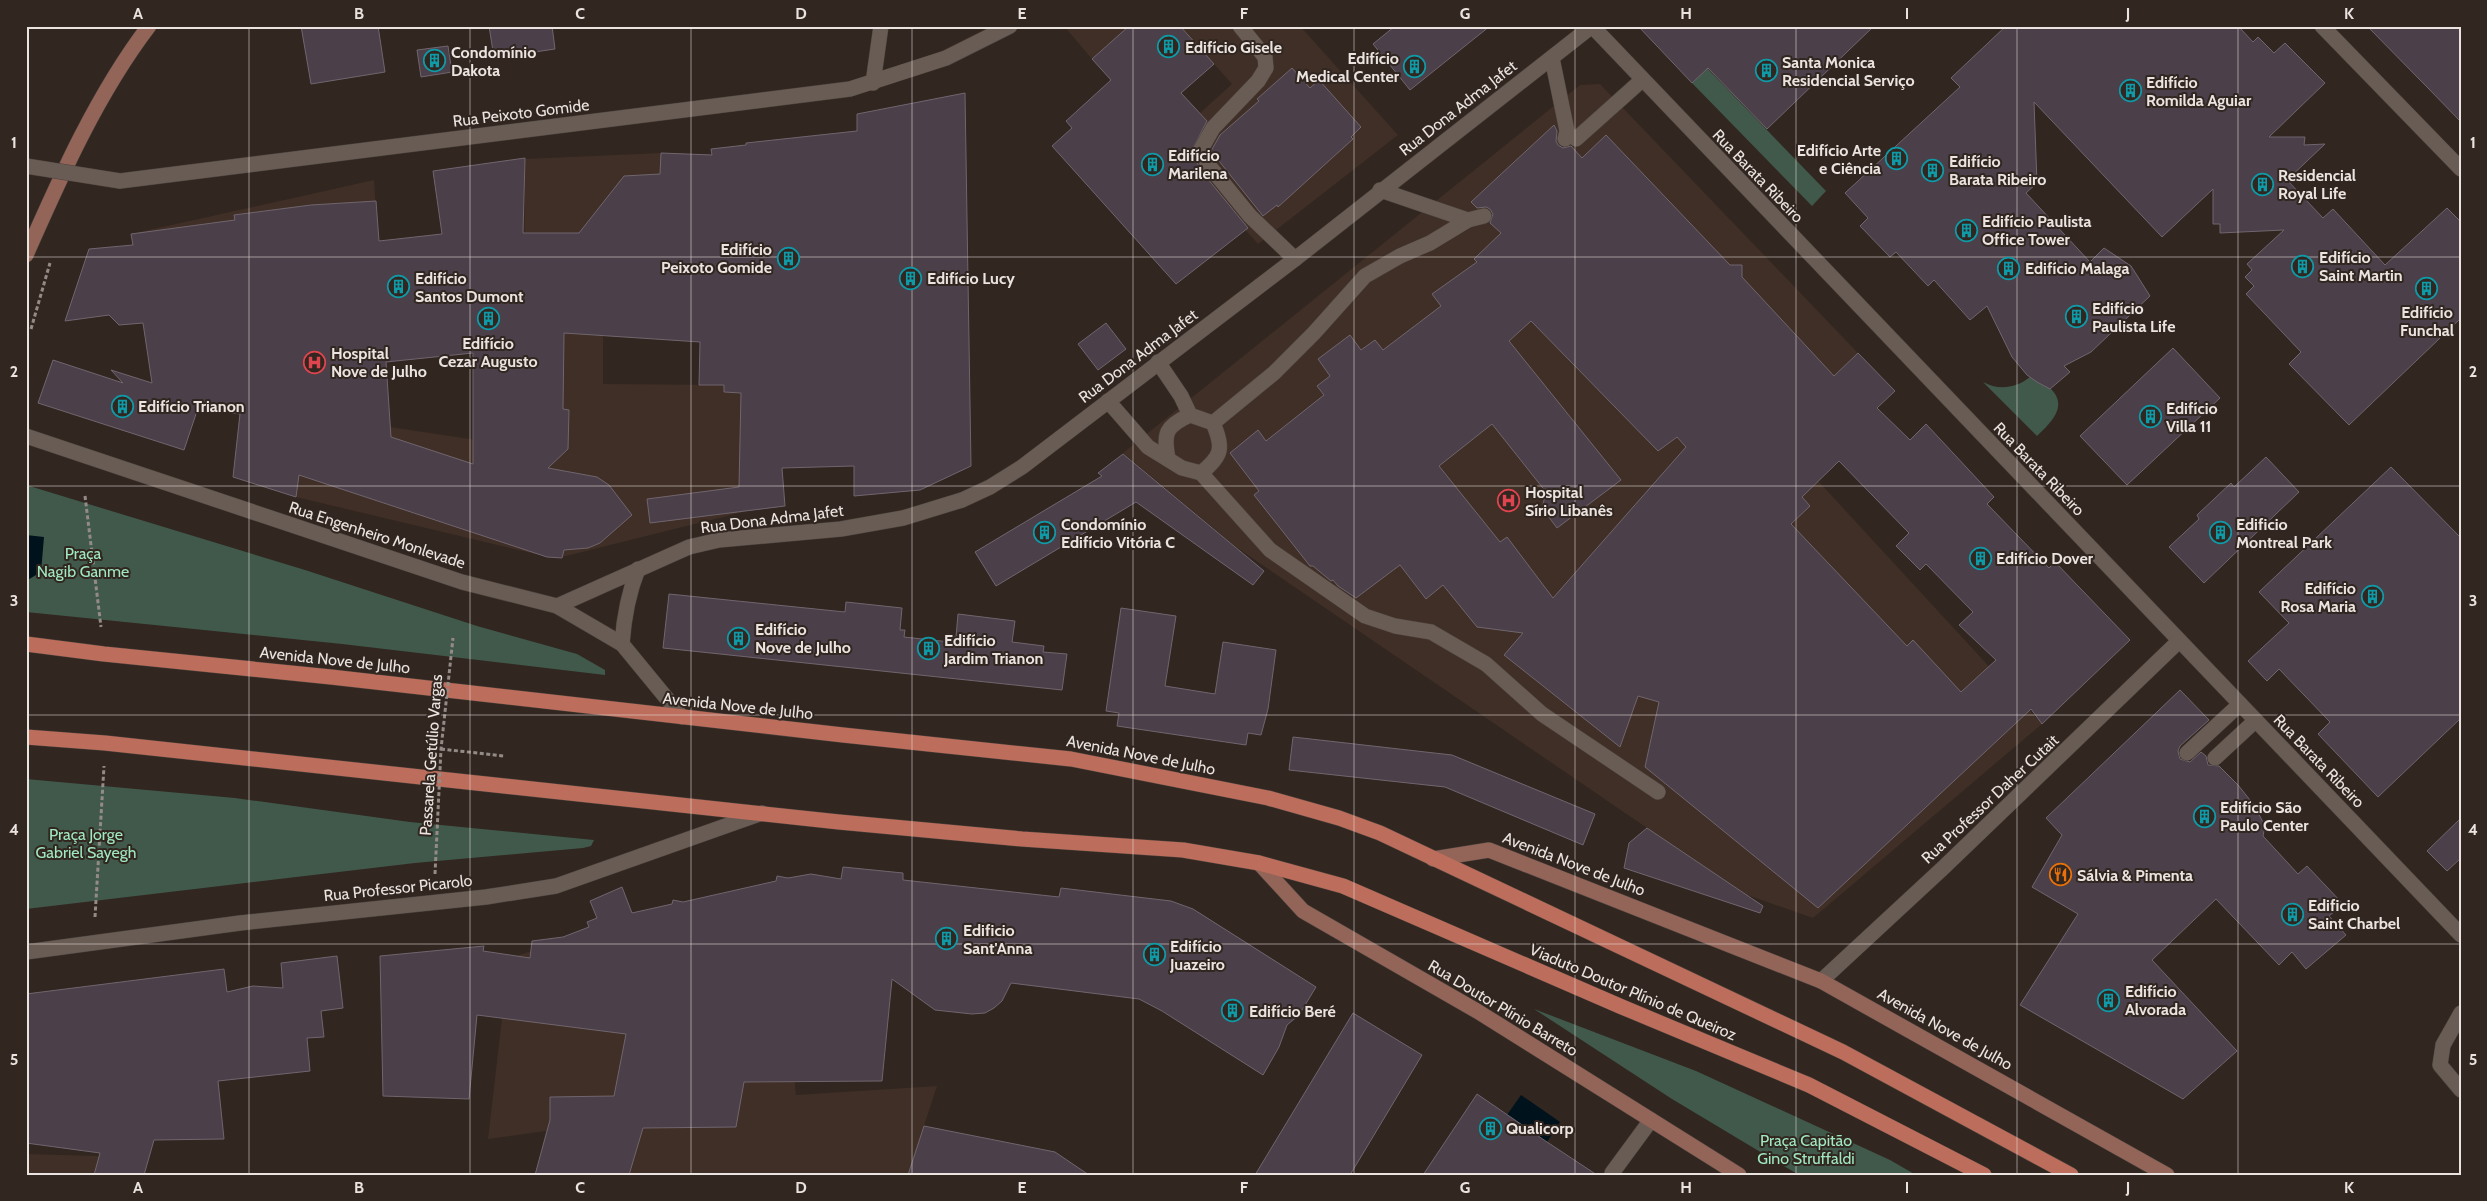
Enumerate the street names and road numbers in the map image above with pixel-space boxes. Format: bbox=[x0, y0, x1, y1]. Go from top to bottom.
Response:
street label: Rua Dona Adma Jafet bbox=[1395, 56, 1521, 160]
street label: Rua Peixoto Gomide bbox=[452, 95, 590, 131]
street label: Rua Barata Ribeiro bbox=[1709, 125, 1808, 227]
street label: Rua Dona Adma Jafet bbox=[1075, 305, 1202, 407]
street label: Rua Barata Ribeiro bbox=[1990, 418, 2089, 520]
street label: Rua Engenheiro Monlevade bbox=[286, 497, 468, 573]
street label: Rua Dona Adma Jafet bbox=[699, 501, 845, 537]
street label: Avenida Nove de Julho bbox=[259, 643, 411, 677]
street label: Passarela Getúlio Vargas bbox=[416, 673, 446, 836]
street label: Avenida Nove de Julho bbox=[662, 689, 814, 723]
street label: Rua Barata Ribeiro bbox=[2270, 710, 2369, 812]
street label: Rua Professor Daher Cutait bbox=[1918, 730, 2063, 867]
street label: Avenida Nove de Julho bbox=[1065, 731, 1217, 779]
street label: Avenida Nove de Julho bbox=[1500, 828, 1648, 900]
street label: Rua Professor Picarolo bbox=[323, 871, 473, 905]
street label: Viaduto Doutor Plínio de Queiroz bbox=[1527, 940, 1740, 1044]
street label: Rua Doutor Plínio Barreto bbox=[1425, 956, 1581, 1060]
street label: Avenida Nove de Julho bbox=[1874, 984, 2016, 1074]

